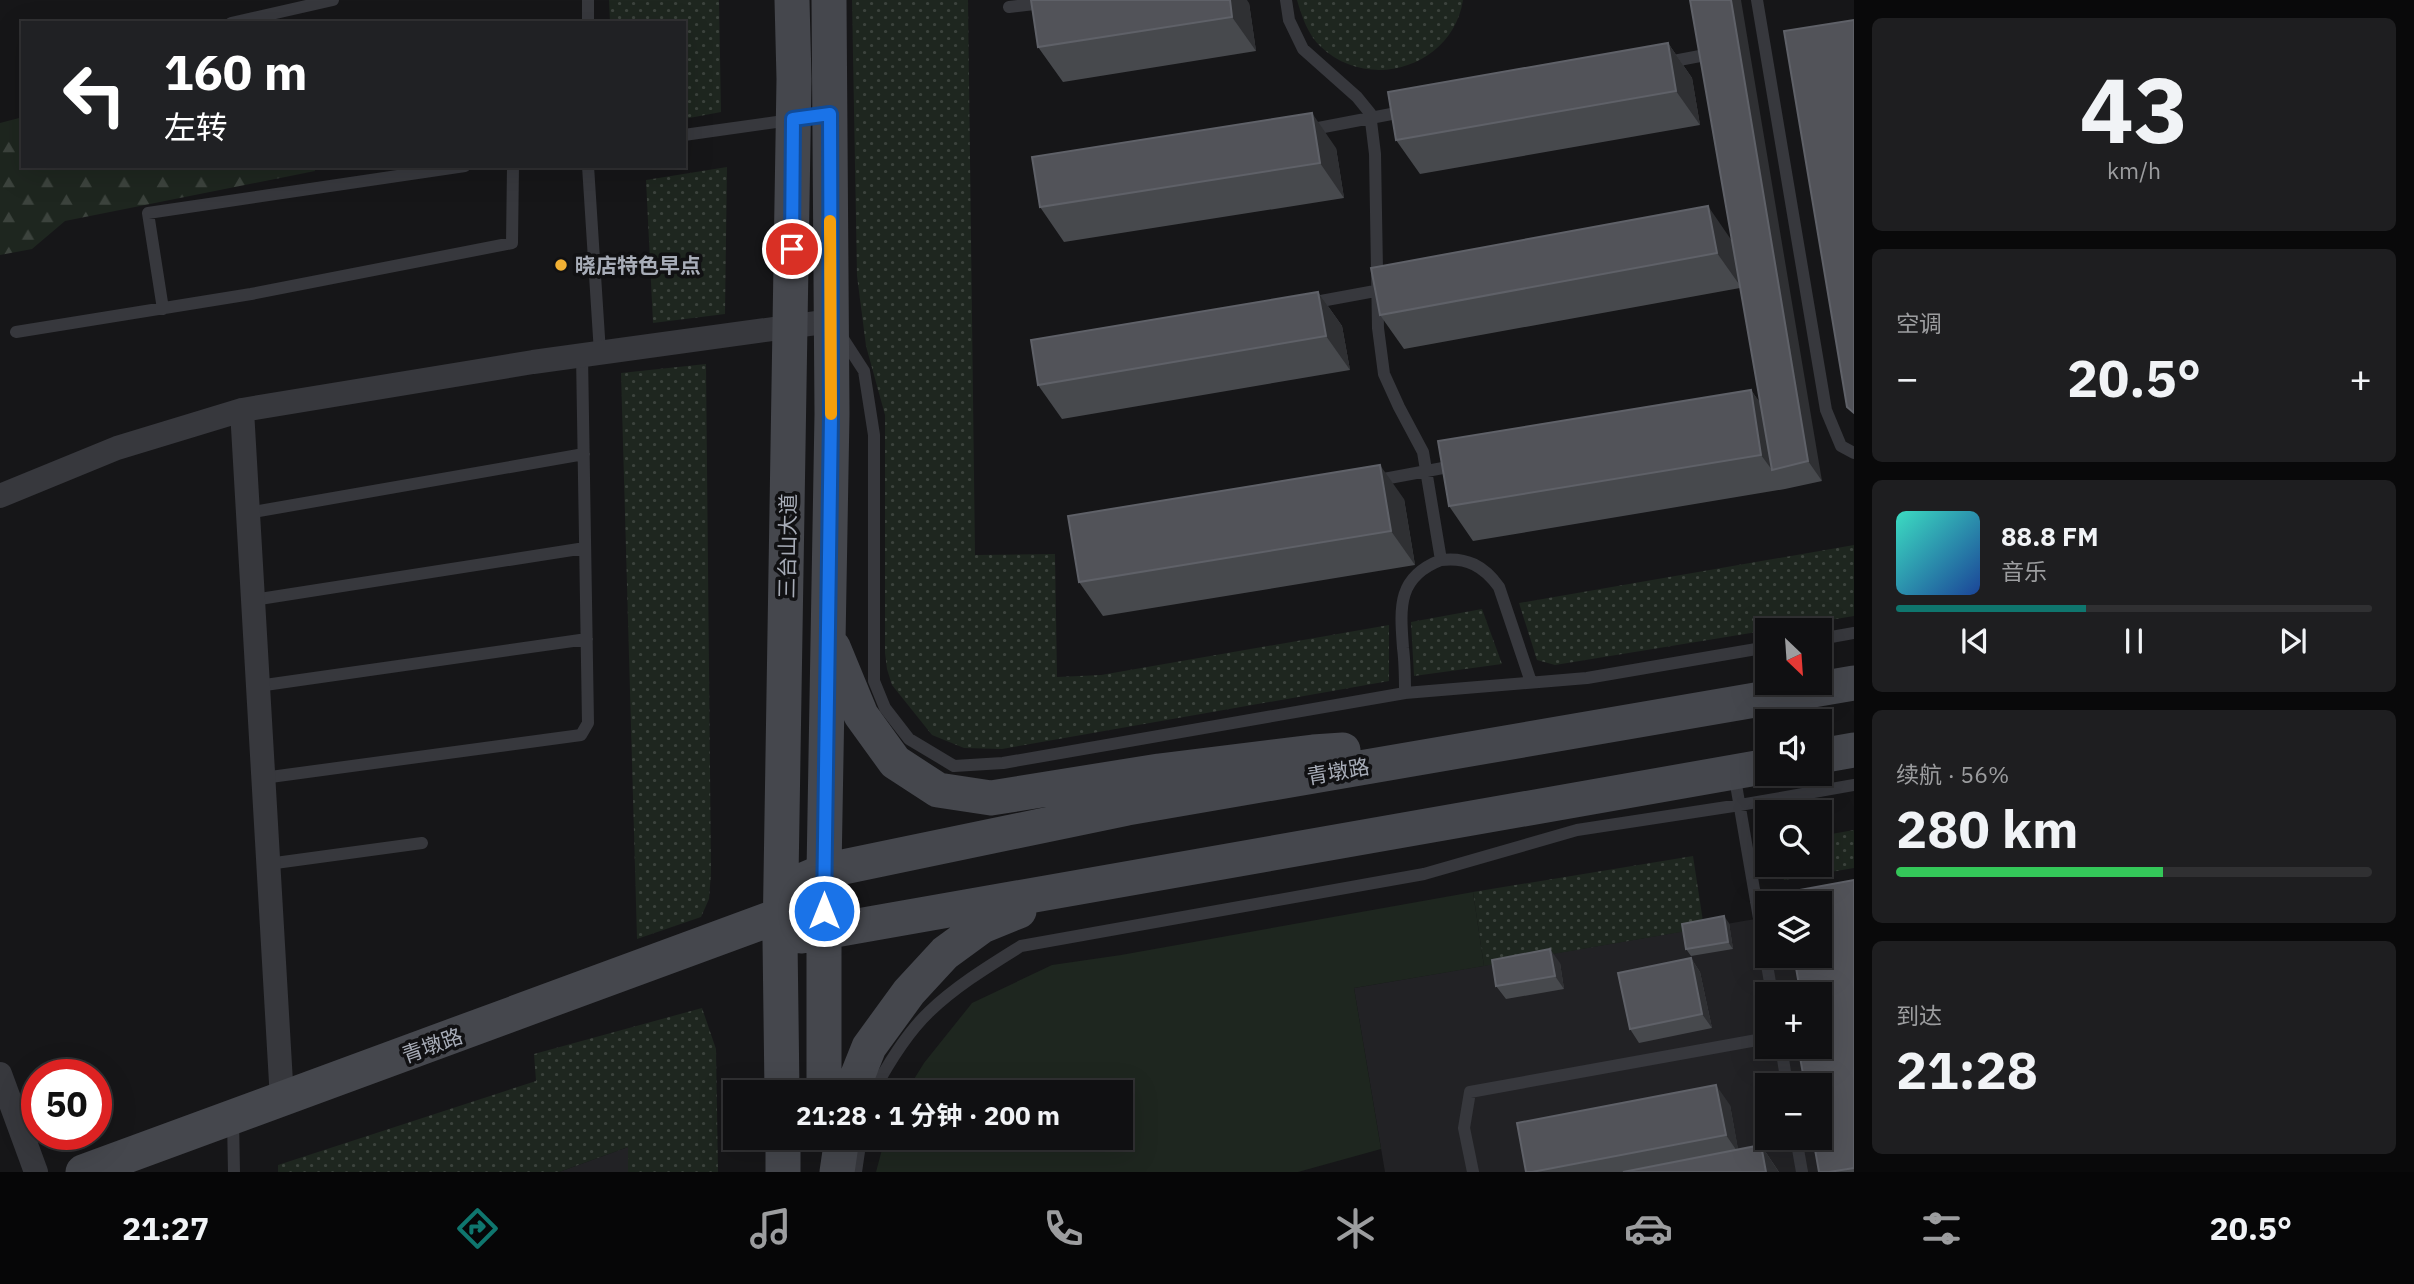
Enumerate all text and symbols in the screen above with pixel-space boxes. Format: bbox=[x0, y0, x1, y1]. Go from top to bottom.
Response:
text: 160 m bbox=[164, 40, 308, 103]
icon: left bbox=[49, 49, 140, 140]
text: 43 bbox=[2079, 50, 2189, 168]
text: 左转 bbox=[164, 106, 228, 148]
text: km/h bbox=[2107, 155, 2161, 185]
pin bbox=[762, 219, 822, 279]
icon: arrive bbox=[773, 230, 811, 268]
place label: 晓店特色早点 bbox=[575, 251, 701, 279]
marker: 晓店特色早点 bbox=[553, 257, 569, 273]
text: 空调 bbox=[1896, 308, 1942, 338]
text: 20.5° bbox=[2067, 344, 2201, 411]
text: − bbox=[1896, 353, 1919, 402]
text: + bbox=[2349, 353, 2372, 402]
street label: 三台山大道 bbox=[772, 493, 802, 599]
text: 88.8 FM bbox=[2001, 519, 2099, 553]
text: 音乐 bbox=[2001, 556, 2047, 586]
north arrow bbox=[1755, 618, 1832, 695]
map controls bbox=[1755, 618, 1832, 1150]
icon: previous bbox=[1956, 622, 1994, 660]
icon: pause bbox=[2115, 622, 2153, 660]
icon: next bbox=[2274, 622, 2312, 660]
button: sound bbox=[1755, 709, 1832, 786]
street label: 青墩路 bbox=[1305, 752, 1371, 790]
text: 续航 · 56% bbox=[1896, 759, 2009, 789]
text: 280 km bbox=[1896, 795, 2078, 862]
button: search bbox=[1755, 800, 1832, 877]
position arrow bbox=[787, 874, 861, 948]
button: layers bbox=[1755, 891, 1832, 968]
button: + bbox=[1755, 982, 1832, 1059]
text: 到达 bbox=[1896, 1000, 1942, 1030]
street label: 青墩路 bbox=[398, 1021, 466, 1069]
text: 21:28 bbox=[1896, 1036, 2038, 1103]
speed limit sign: 50 bbox=[21, 1059, 112, 1150]
button: − bbox=[1755, 1073, 1832, 1150]
text: 21:28 · 1 分钟 · 200 m bbox=[796, 1098, 1060, 1132]
icon: directions bbox=[453, 1204, 502, 1253]
icon: music bbox=[746, 1204, 795, 1253]
icon: phone bbox=[1039, 1204, 1088, 1253]
icon: climate bbox=[1331, 1204, 1380, 1253]
icon: car bbox=[1624, 1204, 1673, 1253]
icon: filters bbox=[1917, 1204, 1966, 1253]
text: 21:27 bbox=[122, 1207, 209, 1249]
text: 20.5° bbox=[2210, 1207, 2292, 1249]

